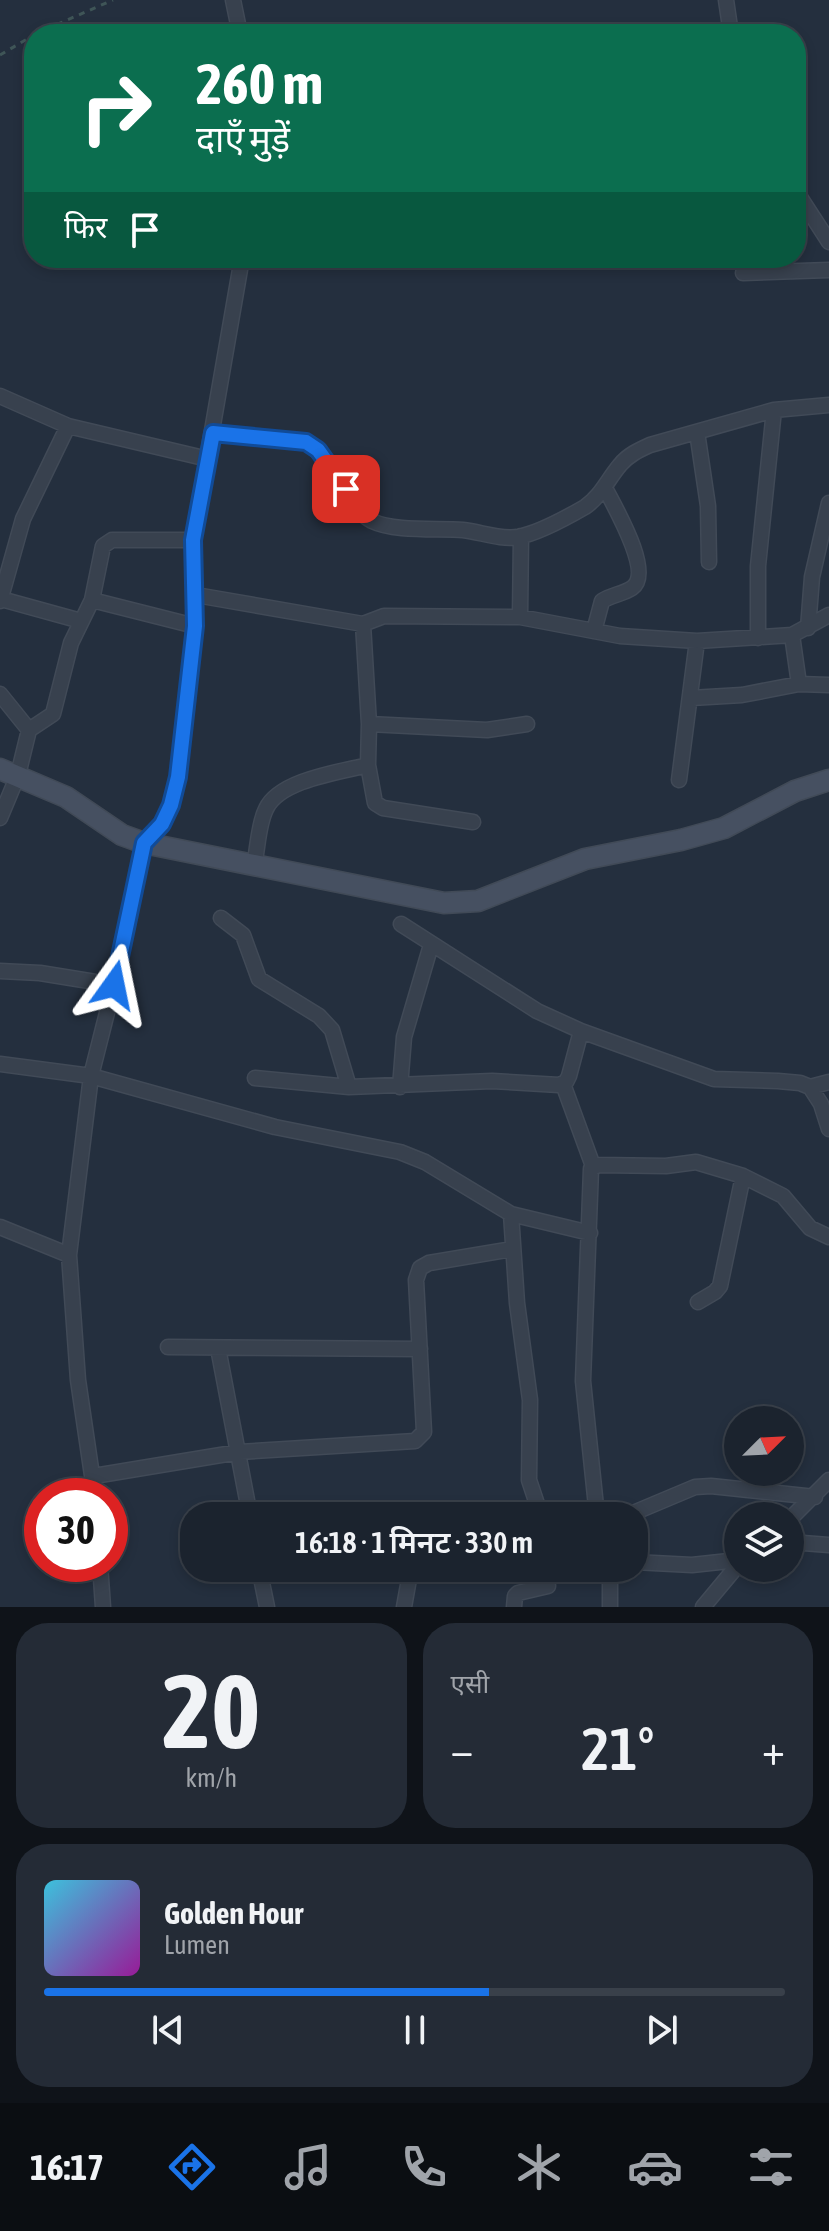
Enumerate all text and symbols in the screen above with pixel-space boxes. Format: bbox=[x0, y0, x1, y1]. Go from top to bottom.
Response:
text: 260 m bbox=[196, 52, 323, 116]
icon: right bbox=[64, 56, 168, 160]
text: दाएँ मुड़ें bbox=[196, 118, 290, 160]
icon: arrive bbox=[123, 208, 167, 252]
text: फिर bbox=[64, 210, 107, 244]
pin bbox=[312, 455, 380, 523]
icon: arrive bbox=[324, 467, 368, 511]
position arrow bbox=[72, 943, 156, 1027]
north arrow bbox=[724, 1406, 804, 1486]
map controls bbox=[724, 1406, 804, 1582]
speed limit sign: 30 bbox=[24, 1478, 128, 1582]
button: layers bbox=[724, 1502, 804, 1582]
text: 16:18 · 1 मिनट · 330 m bbox=[295, 1525, 533, 1559]
text: 20 bbox=[162, 1651, 260, 1770]
text: एसी bbox=[451, 1669, 489, 1699]
text: 21° bbox=[581, 1714, 654, 1783]
text: − bbox=[451, 1724, 473, 1774]
text: + bbox=[762, 1724, 785, 1774]
text: km/h bbox=[185, 1763, 237, 1793]
text: Golden Hour bbox=[164, 1896, 303, 1930]
text: Lumen bbox=[164, 1930, 230, 1960]
icon: previous bbox=[146, 2008, 190, 2052]
icon: pause bbox=[393, 2008, 437, 2052]
icon: next bbox=[640, 2008, 684, 2052]
icon: directions bbox=[164, 2139, 220, 2195]
icon: music bbox=[280, 2139, 336, 2195]
icon: phone bbox=[396, 2139, 452, 2195]
icon: climate bbox=[511, 2139, 567, 2195]
icon: car bbox=[627, 2139, 683, 2195]
icon: filters bbox=[743, 2139, 799, 2195]
text: 16:17 bbox=[30, 2146, 104, 2188]

